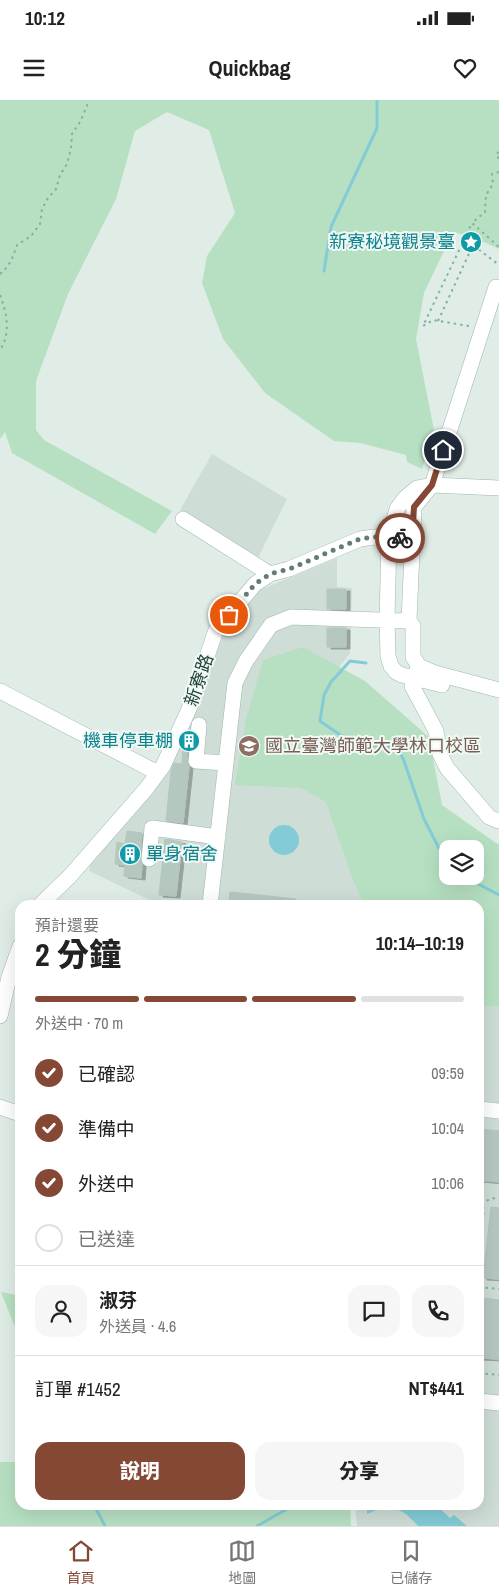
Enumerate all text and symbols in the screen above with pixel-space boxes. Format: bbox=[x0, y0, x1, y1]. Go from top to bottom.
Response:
text: 10:12 bbox=[25, 5, 65, 31]
text: Quickbag bbox=[208, 53, 291, 83]
icon: menu bbox=[20, 54, 48, 82]
icon: heart bbox=[451, 54, 479, 82]
place label: 新寮秘境觀景臺 bbox=[329, 229, 455, 254]
place icon: 新寮秘境觀景臺 bbox=[459, 230, 483, 254]
pin bbox=[422, 429, 464, 471]
icon: home bbox=[429, 436, 457, 464]
courier bbox=[375, 513, 425, 563]
icon: bike bbox=[386, 524, 414, 552]
pin bbox=[208, 594, 250, 636]
icon: bag bbox=[215, 601, 243, 629]
street label: 新寮路 bbox=[178, 650, 219, 709]
place label: 機車停車棚 bbox=[83, 728, 173, 753]
building icon: 機車停車棚 bbox=[177, 729, 201, 753]
place label: 國立臺灣師範大學林口校區 bbox=[265, 733, 481, 758]
school or university icon: 國立臺灣師範大學林口校區 bbox=[237, 734, 261, 758]
map controls bbox=[439, 840, 484, 885]
button: layers bbox=[439, 840, 484, 885]
place label: 單身宿舍 bbox=[146, 841, 218, 866]
building icon: 單身宿舍 bbox=[118, 842, 142, 866]
text: 預計還要 bbox=[35, 914, 99, 936]
text: 10:14–10:19 bbox=[376, 930, 464, 956]
text: 2 分鐘 bbox=[35, 933, 121, 976]
text: 外送中 · 70 m bbox=[35, 1012, 123, 1034]
icon: check bbox=[35, 1059, 63, 1087]
text: 已確認 bbox=[78, 1061, 135, 1087]
text: 09:59 bbox=[431, 1062, 464, 1084]
icon: check bbox=[35, 1114, 63, 1142]
text: 準備中 bbox=[78, 1116, 135, 1142]
text: 10:04 bbox=[431, 1117, 464, 1139]
icon: check bbox=[35, 1169, 63, 1197]
text: 外送中 bbox=[78, 1171, 135, 1197]
text: 10:06 bbox=[431, 1172, 464, 1194]
text: 已送達 bbox=[78, 1226, 135, 1252]
button: person bbox=[35, 1285, 87, 1337]
button: chat bbox=[348, 1285, 400, 1337]
button: phone bbox=[412, 1285, 464, 1337]
text: 淑芬 bbox=[99, 1287, 137, 1313]
text: 外送員 · 4.6 bbox=[99, 1315, 176, 1337]
text: NT$441 bbox=[409, 1375, 464, 1401]
text: 訂單 #1452 bbox=[35, 1376, 121, 1402]
button: 說明 bbox=[35, 1442, 245, 1500]
button: 分享 bbox=[255, 1442, 464, 1500]
tab: 首頁 bbox=[67, 1537, 95, 1587]
tab: 地圖 bbox=[228, 1537, 256, 1587]
tab: 已儲存 bbox=[390, 1537, 432, 1587]

